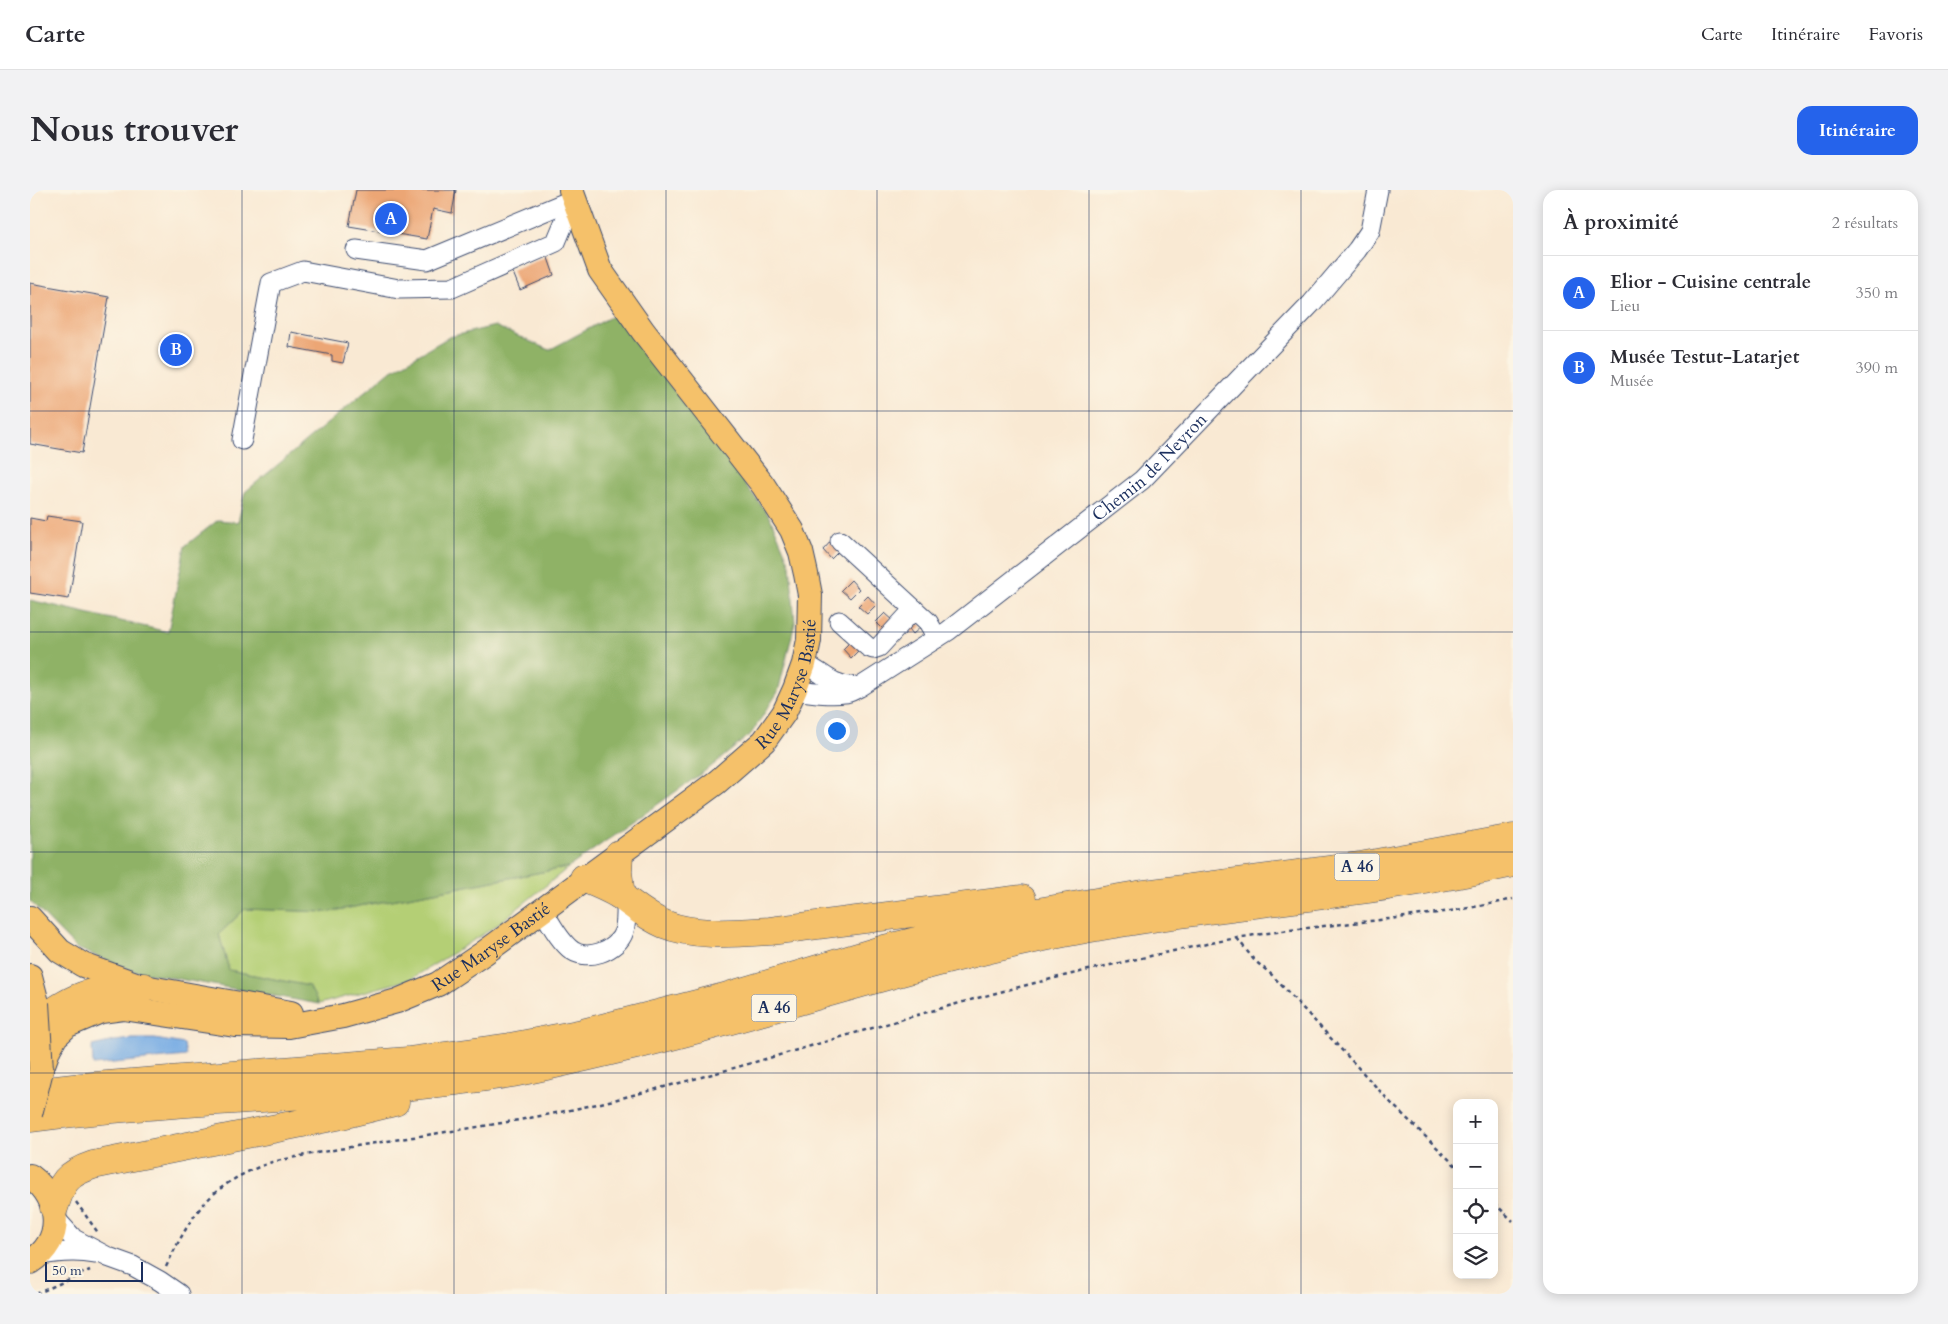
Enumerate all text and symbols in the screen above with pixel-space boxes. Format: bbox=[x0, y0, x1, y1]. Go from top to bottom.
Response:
text: Carte bbox=[25, 18, 86, 51]
text: Carte bbox=[1701, 22, 1743, 47]
text: Itinéraire bbox=[1771, 22, 1840, 47]
text: Favoris bbox=[1868, 22, 1923, 47]
text: Nous trouver bbox=[30, 106, 238, 154]
button: Itinéraire bbox=[1797, 106, 1918, 155]
pin: A bbox=[375, 200, 407, 238]
text: À proximité bbox=[1563, 208, 1679, 237]
text: 2 résultats bbox=[1832, 212, 1898, 234]
text: Elior - Cuisine centrale bbox=[1610, 269, 1811, 295]
text: A bbox=[1573, 282, 1585, 304]
text: 350 m bbox=[1856, 282, 1898, 304]
text: Lieu bbox=[1610, 295, 1640, 317]
pin: B bbox=[160, 331, 192, 369]
text: Musée Testut-Latarjet bbox=[1610, 344, 1799, 370]
text: B bbox=[1573, 357, 1585, 379]
text: 390 m bbox=[1856, 357, 1898, 379]
text: Musée bbox=[1610, 370, 1654, 392]
street label: Chemin de Neyron bbox=[1086, 407, 1213, 527]
street label: Rue Maryse Bastié bbox=[750, 619, 822, 755]
your location bbox=[824, 718, 850, 744]
road number: A 46 bbox=[1334, 854, 1380, 880]
street label: Rue Maryse Bastié bbox=[427, 896, 555, 997]
road number: A 46 bbox=[752, 994, 796, 1021]
map controls bbox=[1453, 1099, 1498, 1279]
button: + bbox=[1453, 1099, 1498, 1144]
button: − bbox=[1453, 1144, 1498, 1189]
button: locate bbox=[1453, 1189, 1498, 1234]
button: layers bbox=[1453, 1234, 1498, 1279]
scale bar bbox=[45, 1259, 142, 1282]
text: 50 m bbox=[52, 1261, 82, 1280]

